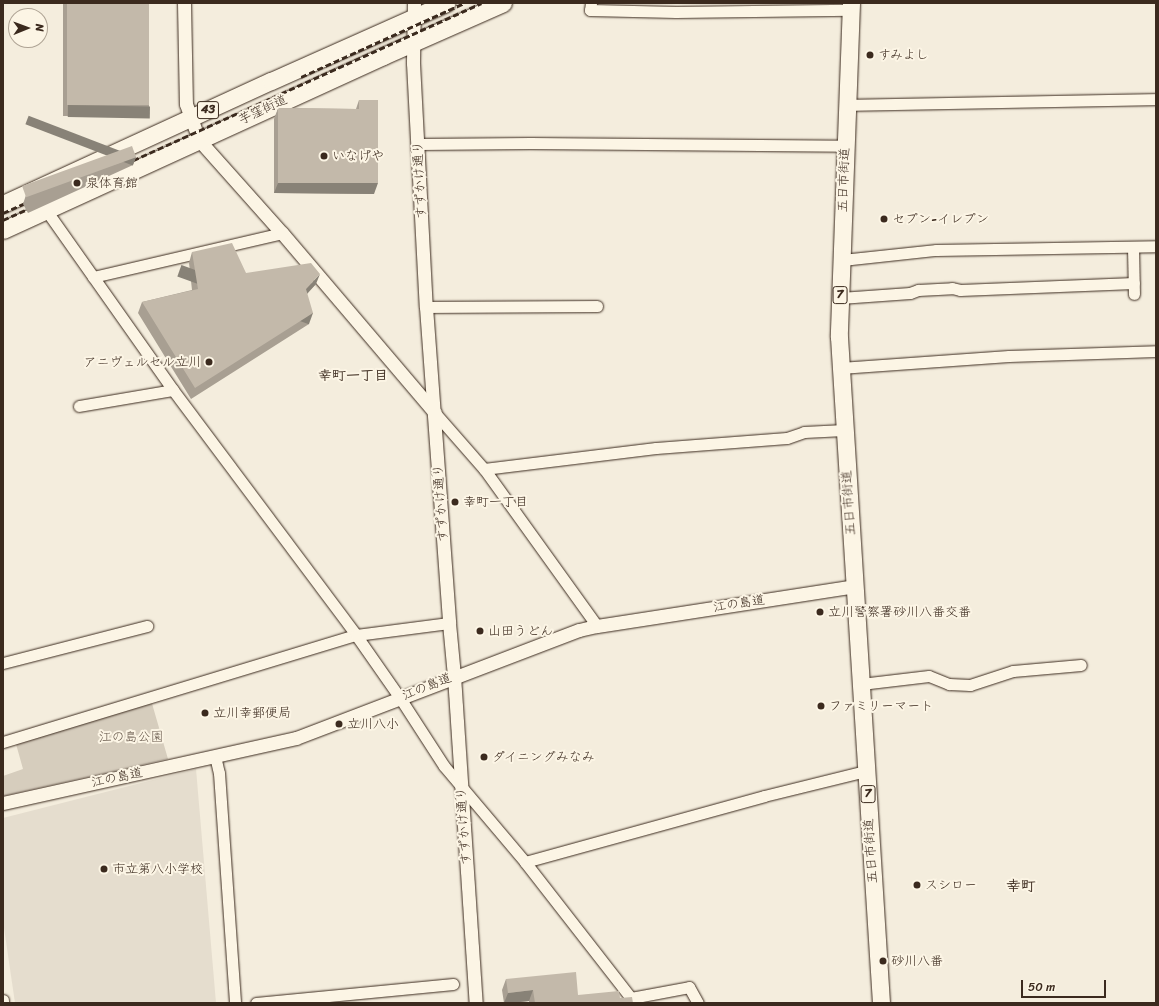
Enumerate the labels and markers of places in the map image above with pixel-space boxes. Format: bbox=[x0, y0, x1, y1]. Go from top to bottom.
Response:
place label: すみよし bbox=[878, 47, 930, 63]
marker: すみよし bbox=[865, 50, 875, 60]
place label: いなげや bbox=[332, 148, 384, 164]
marker: いなげや bbox=[319, 151, 329, 161]
place label: 泉体育館 bbox=[86, 175, 138, 191]
marker: 泉体育館 bbox=[71, 177, 83, 189]
place label: セブン-イレブン bbox=[892, 211, 989, 227]
marker: セブン-イレブン bbox=[879, 214, 889, 224]
place label: アニヴェルセル立川 bbox=[84, 354, 201, 370]
marker: アニヴェルセル立川 bbox=[204, 357, 214, 367]
place label: 幸町一丁目 bbox=[463, 494, 528, 510]
marker: 幸町一丁目 bbox=[450, 497, 460, 507]
place label: 立川警察署砂川八番交番 bbox=[828, 604, 971, 620]
marker: 立川警察署砂川八番交番 bbox=[815, 607, 825, 617]
place label: 山田うどん bbox=[488, 623, 553, 639]
marker: 山田うどん bbox=[475, 626, 485, 636]
place label: ファミリーマート bbox=[829, 698, 933, 714]
marker: ファミリーマート bbox=[816, 701, 826, 711]
place label: 立川幸郵便局 bbox=[213, 705, 291, 721]
marker: 立川幸郵便局 bbox=[200, 708, 210, 718]
place label: 立川八小 bbox=[347, 716, 399, 732]
marker: 立川八小 bbox=[334, 719, 344, 729]
place label: ダイニングみなみ bbox=[492, 749, 596, 765]
marker: ダイニングみなみ bbox=[479, 752, 489, 762]
place label: 市立第八小学校 bbox=[112, 861, 203, 877]
marker: 市立第八小学校 bbox=[99, 864, 109, 874]
place label: スシロー bbox=[925, 877, 977, 893]
marker: スシロー bbox=[912, 880, 922, 890]
place label: 砂川八番 bbox=[891, 953, 943, 969]
marker: 砂川八番 bbox=[878, 956, 888, 966]

